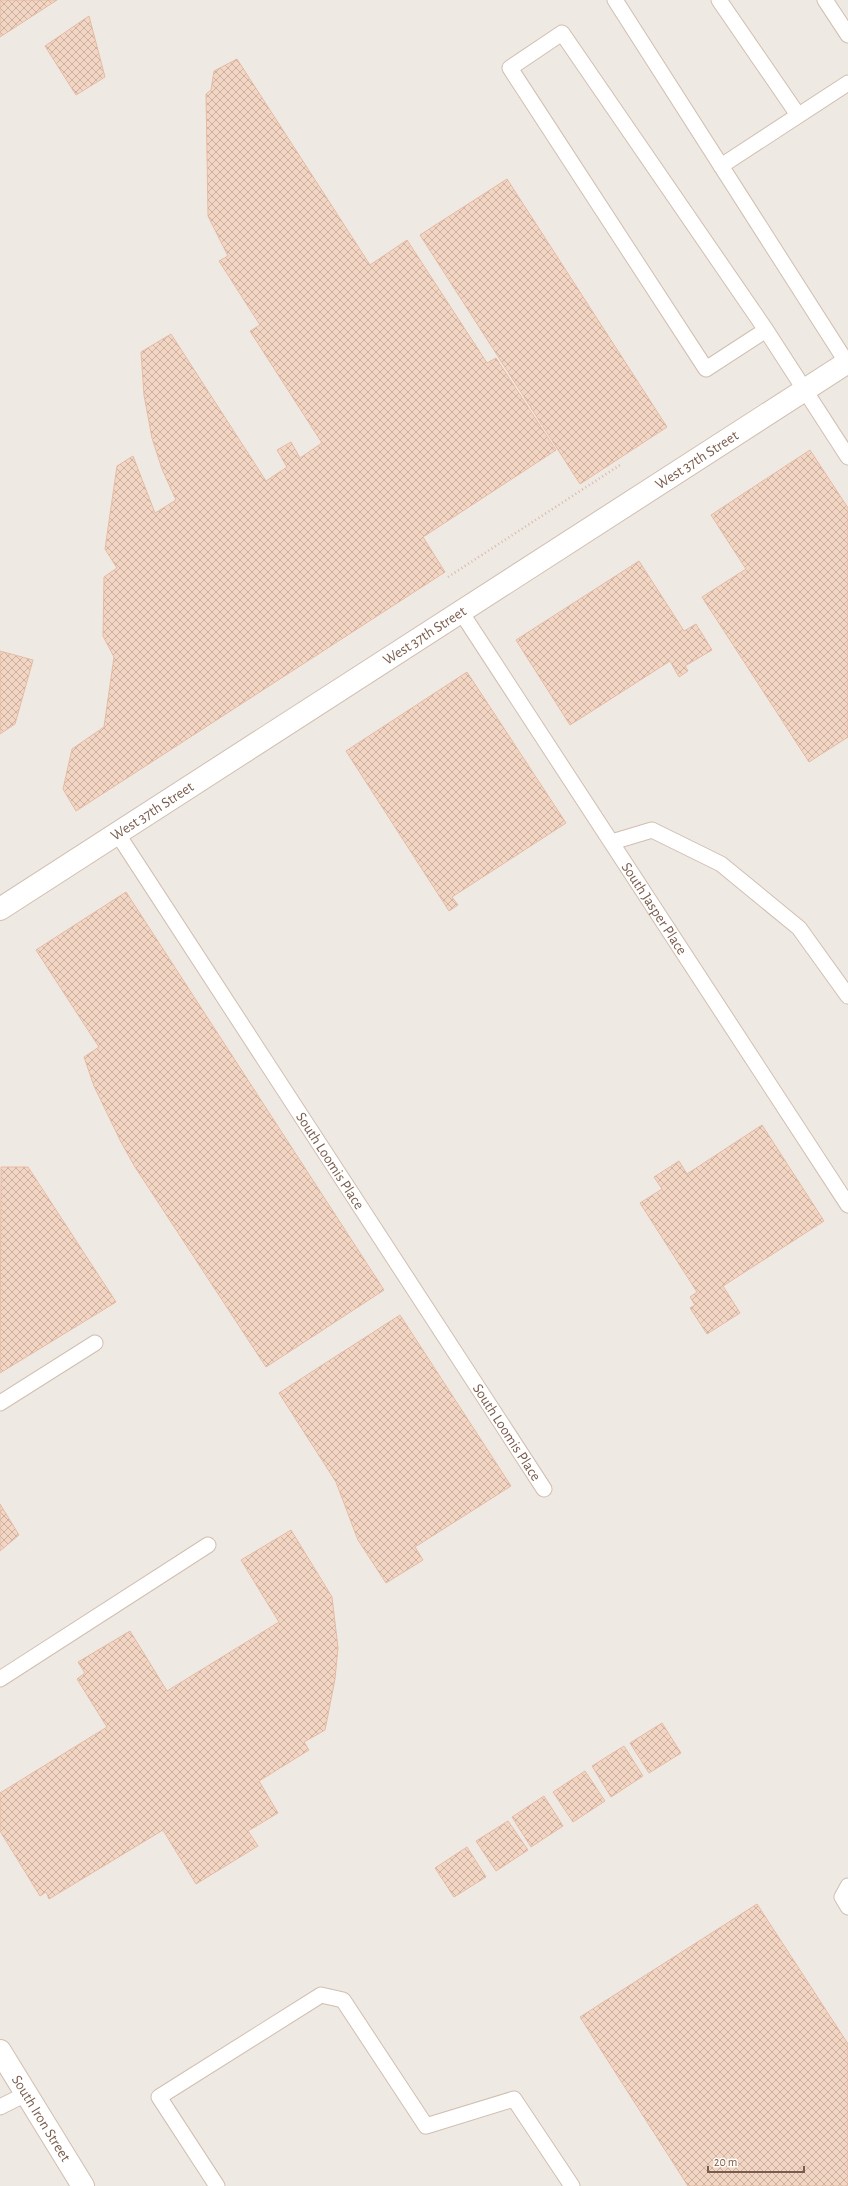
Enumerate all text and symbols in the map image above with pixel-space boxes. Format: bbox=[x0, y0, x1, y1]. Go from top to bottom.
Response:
street label: West 37th Street bbox=[653, 428, 741, 492]
street label: West 37th Street bbox=[380, 603, 469, 668]
street label: West 37th Street bbox=[108, 779, 197, 843]
street label: South Jasper Place bbox=[619, 860, 690, 958]
street label: South Loomis Place bbox=[293, 1110, 367, 1212]
street label: South Loomis Place bbox=[470, 1381, 544, 1484]
street label: South Iron Street bbox=[9, 2073, 73, 2165]
scale bar bbox=[708, 2148, 804, 2174]
text: 20 m bbox=[714, 2156, 737, 2168]

